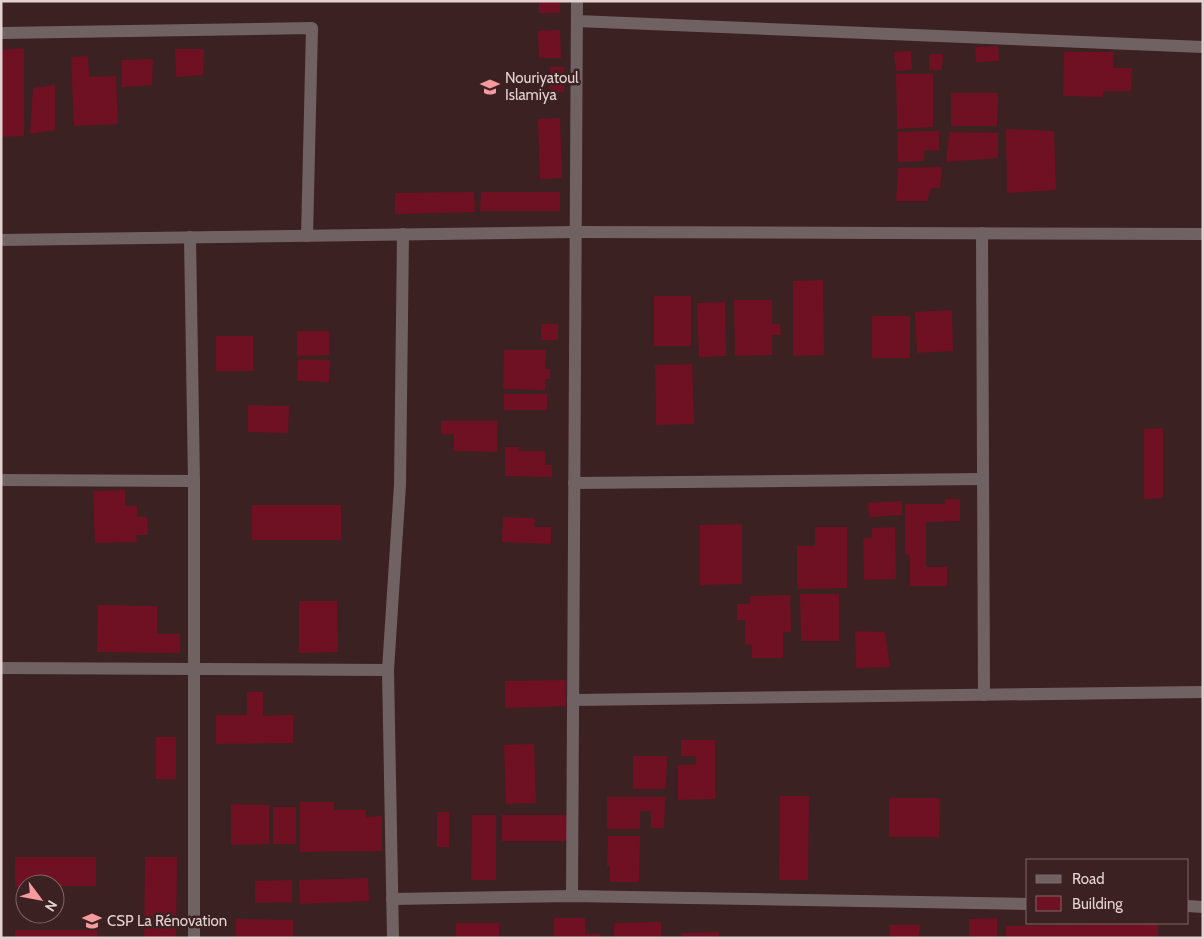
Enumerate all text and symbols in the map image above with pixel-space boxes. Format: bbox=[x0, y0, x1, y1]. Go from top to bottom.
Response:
place label: Nouriyatoul Islamiya bbox=[505, 69, 579, 104]
school or university icon: Nouriyatoul Islamiya bbox=[479, 76, 501, 98]
legend bbox=[1026, 859, 1189, 924]
text: Road bbox=[1072, 870, 1105, 888]
north arrow bbox=[15, 874, 65, 924]
text: Building bbox=[1072, 895, 1123, 913]
text: N bbox=[41, 897, 61, 915]
school or university icon: CSP La Rénovation bbox=[81, 910, 103, 932]
place label: CSP La Rénovation bbox=[107, 912, 227, 930]

